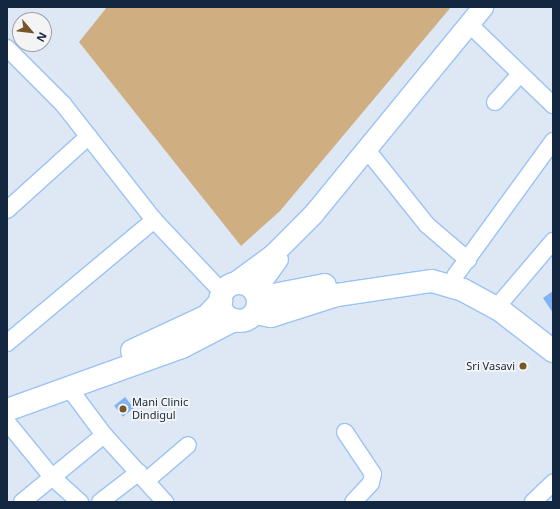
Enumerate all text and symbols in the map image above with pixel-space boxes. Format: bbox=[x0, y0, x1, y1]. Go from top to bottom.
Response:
north arrow bbox=[12, 12, 52, 52]
text: N bbox=[33, 30, 51, 45]
place label: Sri Vasavi bbox=[466, 359, 515, 373]
marker: Sri Vasavi bbox=[518, 361, 528, 371]
place label: Mani Clinic Dindigul bbox=[132, 396, 188, 422]
marker: Mani Clinic Dindigul bbox=[117, 403, 129, 415]

